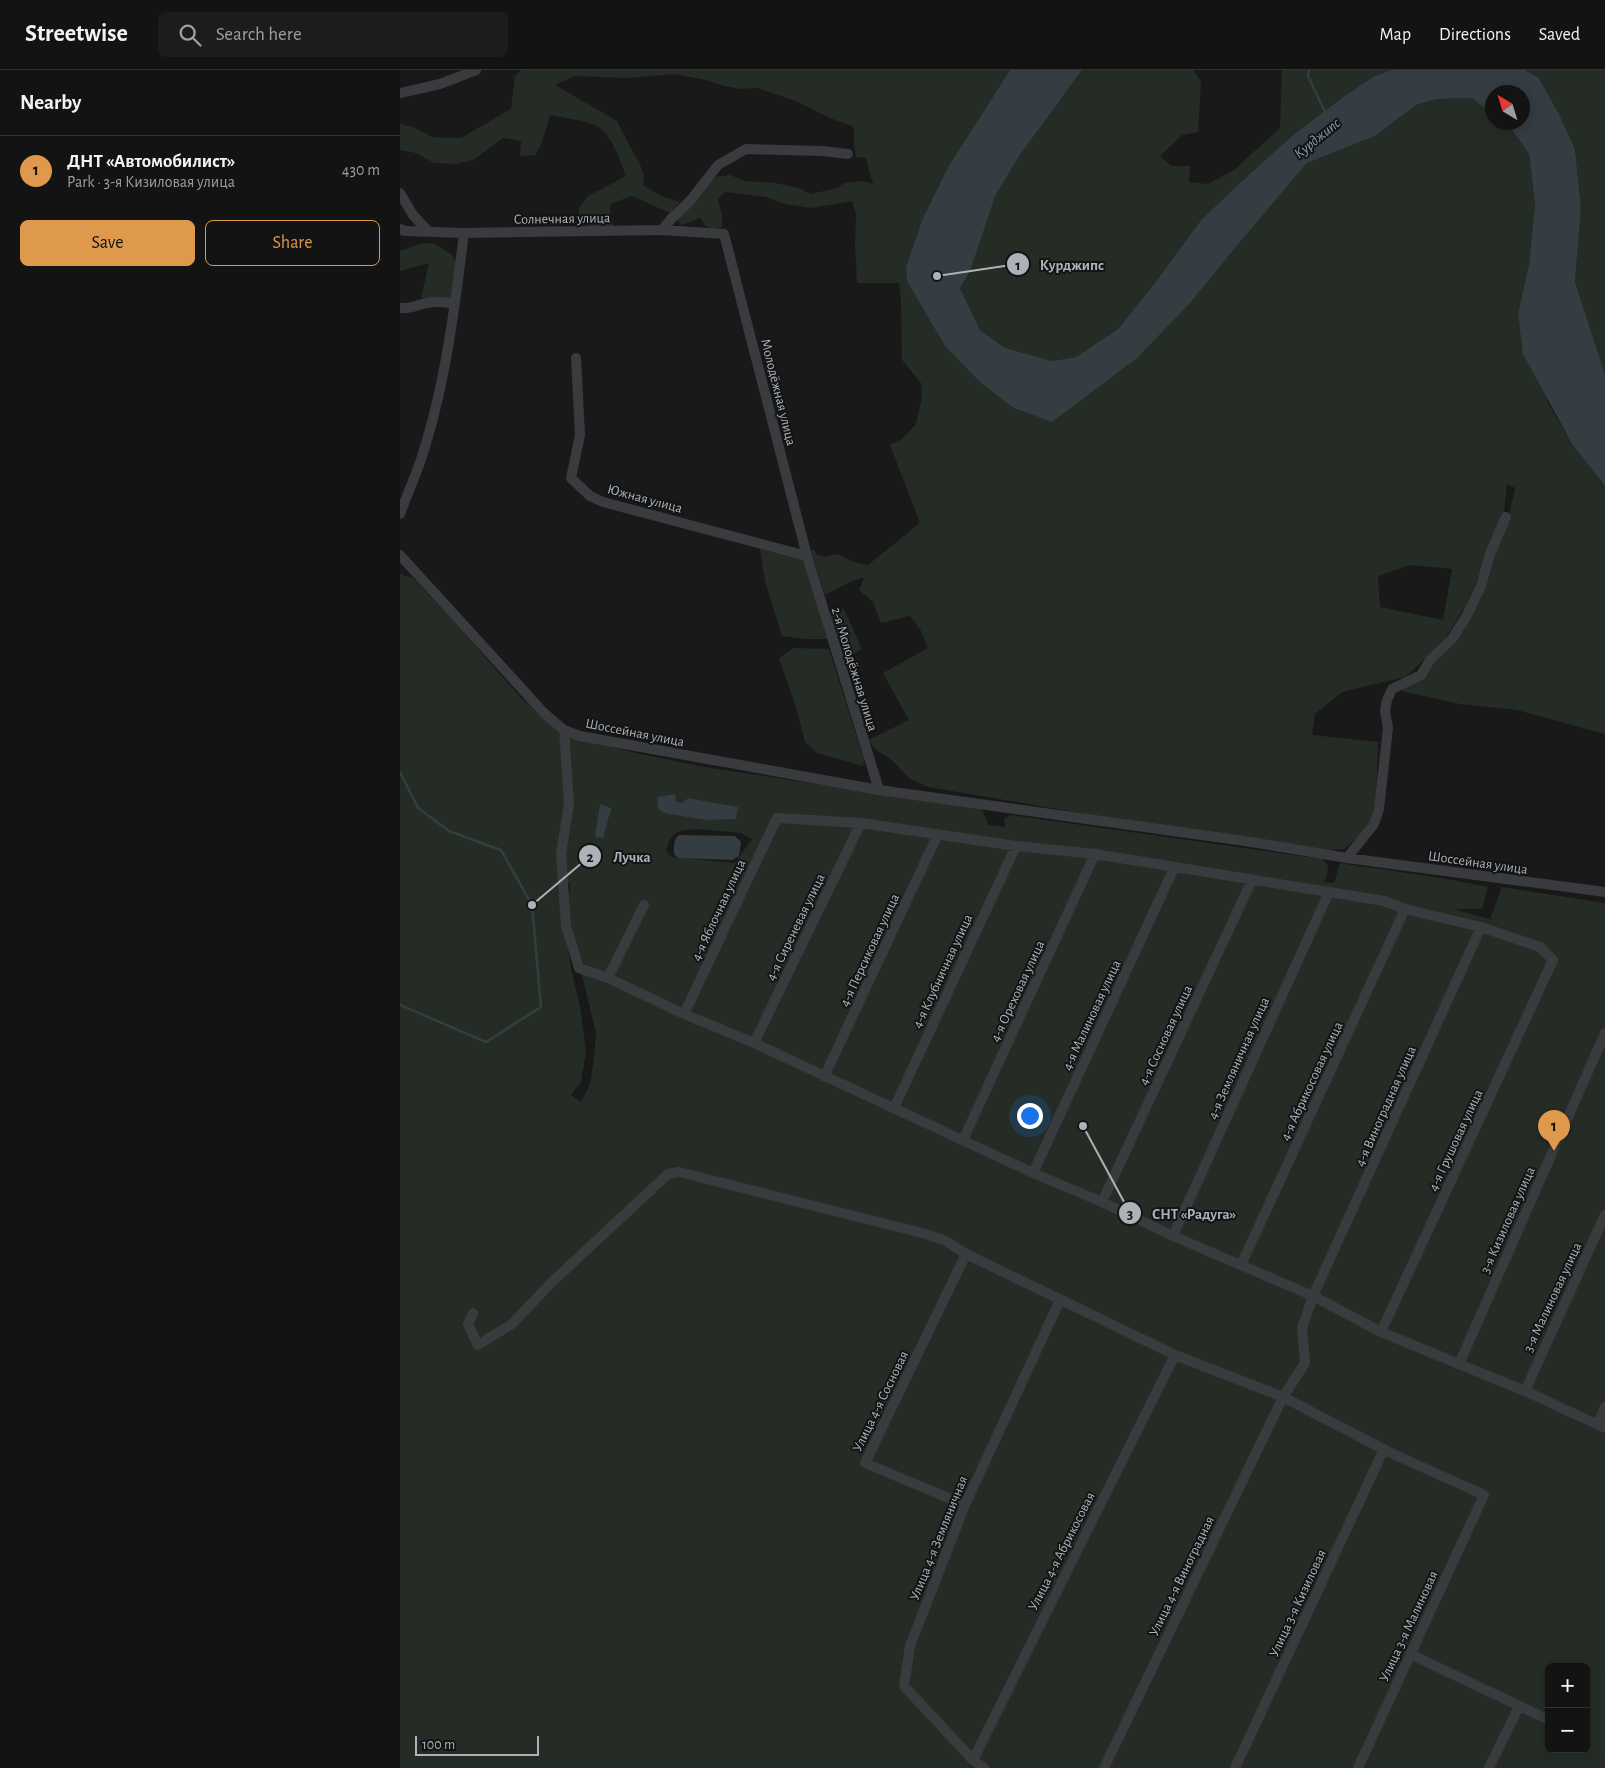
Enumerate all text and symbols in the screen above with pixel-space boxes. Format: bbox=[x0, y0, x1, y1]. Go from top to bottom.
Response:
search box bbox=[158, 12, 508, 57]
icon: search bbox=[176, 21, 204, 49]
text: Streetwise bbox=[25, 22, 128, 46]
text: Search here bbox=[216, 25, 302, 44]
text: Map bbox=[1380, 26, 1411, 44]
text: Directions bbox=[1439, 26, 1511, 44]
text: Saved bbox=[1539, 26, 1580, 44]
north arrow bbox=[1485, 85, 1530, 130]
text: Nearby bbox=[20, 92, 81, 113]
water label: Курджипс bbox=[1291, 115, 1344, 161]
text: ДНТ «Автомобилист» bbox=[67, 152, 235, 171]
text: 1 bbox=[33, 162, 39, 178]
text: 430 m bbox=[342, 162, 380, 178]
text: Park · 3-я Кизиловая улица bbox=[67, 174, 235, 190]
street label: Солнечная улица bbox=[514, 211, 611, 227]
button: Save bbox=[20, 220, 195, 266]
button: Share bbox=[205, 220, 380, 266]
callout: Курджипс bbox=[1005, 249, 1114, 279]
text: 1 bbox=[1015, 258, 1021, 273]
text: Курджипс bbox=[1040, 258, 1104, 273]
street label: Молодёжная улица bbox=[758, 337, 798, 448]
street label: Южная улица bbox=[606, 482, 684, 516]
street label: 2-я Молодёжная улица bbox=[829, 606, 880, 734]
street label: Шоссейная улица bbox=[584, 717, 686, 750]
callout: Лучка bbox=[578, 841, 660, 871]
street label: Шоссейная улица bbox=[1427, 849, 1529, 877]
text: 2 bbox=[586, 850, 594, 865]
text: Лучка bbox=[613, 850, 651, 865]
street label: 4-я Яблочная улица bbox=[689, 857, 749, 963]
street label: 4-я Сиреневая улица bbox=[764, 871, 828, 983]
street label: 4-я Персиковая улица bbox=[838, 891, 902, 1009]
street label: 4-я Клубничная улица bbox=[910, 912, 976, 1031]
street label: 4-я Ореховая улица bbox=[988, 938, 1048, 1044]
street label: 4-я Малиновая улица bbox=[1060, 957, 1124, 1073]
street label: 4-я Сосновая улица bbox=[1137, 983, 1195, 1088]
street label: 4-я Земляничная улица bbox=[1206, 995, 1272, 1121]
street label: 4-я Абрикосовая улица bbox=[1278, 1019, 1346, 1143]
street label: 4-я Виноградная улица bbox=[1353, 1044, 1419, 1169]
street label: 4-я Грушовая улица bbox=[1426, 1087, 1486, 1193]
your location bbox=[1017, 1103, 1043, 1129]
pin: 1 bbox=[1538, 1110, 1570, 1151]
street label: 3-я Кизиловая улица bbox=[1478, 1164, 1538, 1276]
callout: СНТ «Радуга» bbox=[1117, 1198, 1246, 1228]
text: 3 bbox=[1127, 1207, 1133, 1222]
text: СНТ «Радуга» bbox=[1152, 1207, 1236, 1222]
street label: 3-я Малиновая улица bbox=[1521, 1240, 1585, 1354]
street label: Улица 4-я Сосновая bbox=[850, 1349, 911, 1454]
street label: Улица 4-я Земляничная bbox=[907, 1474, 970, 1603]
street label: Улица 4-я Абрикосовая bbox=[1026, 1490, 1098, 1613]
street label: Улица 4-я Виноградная bbox=[1147, 1514, 1217, 1639]
street label: Улица 3-я Кизиловая bbox=[1267, 1548, 1329, 1659]
street label: Улица 3-я Малиновая bbox=[1377, 1569, 1441, 1684]
map controls bbox=[1545, 1663, 1590, 1753]
button: + bbox=[1545, 1663, 1590, 1708]
button: − bbox=[1545, 1708, 1590, 1753]
scale bar bbox=[415, 1733, 539, 1756]
text: 100 m bbox=[422, 1738, 455, 1752]

